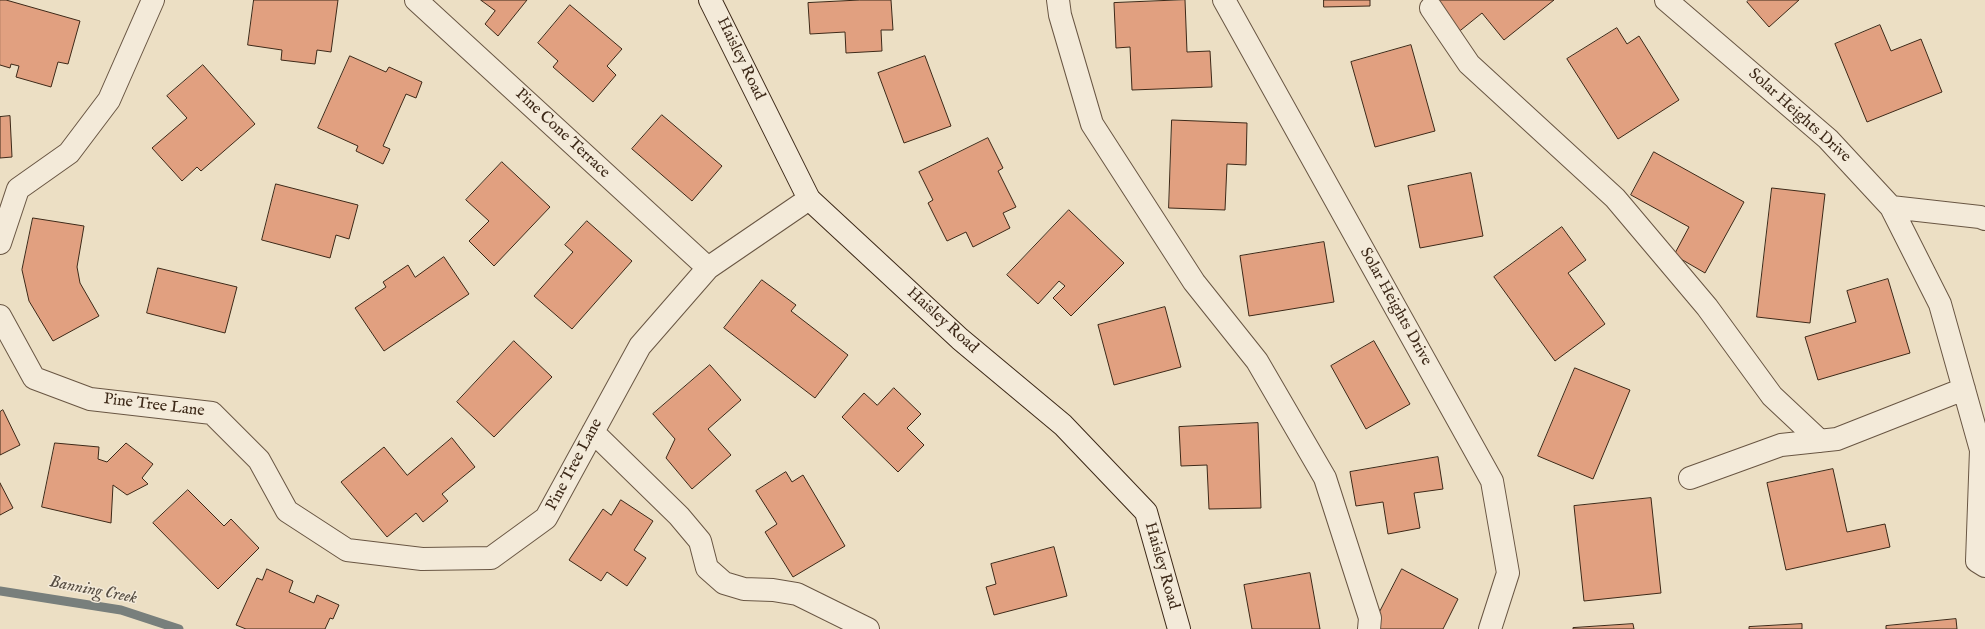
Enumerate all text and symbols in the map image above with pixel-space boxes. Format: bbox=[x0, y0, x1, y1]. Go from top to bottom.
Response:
street label: Haisley Road bbox=[712, 14, 768, 104]
street label: Solar Heights Drive bbox=[1744, 65, 1854, 167]
street label: Pine Cone Terrace bbox=[511, 85, 613, 183]
street label: Solar Heights Drive bbox=[1355, 245, 1435, 369]
street label: Haisley Road bbox=[902, 284, 982, 358]
street label: Pine Tree Lane bbox=[102, 390, 206, 422]
street label: Pine Tree Lane bbox=[543, 416, 607, 514]
street label: Haisley Road bbox=[1139, 520, 1183, 612]
water label: Banning Creek bbox=[47, 573, 139, 609]

